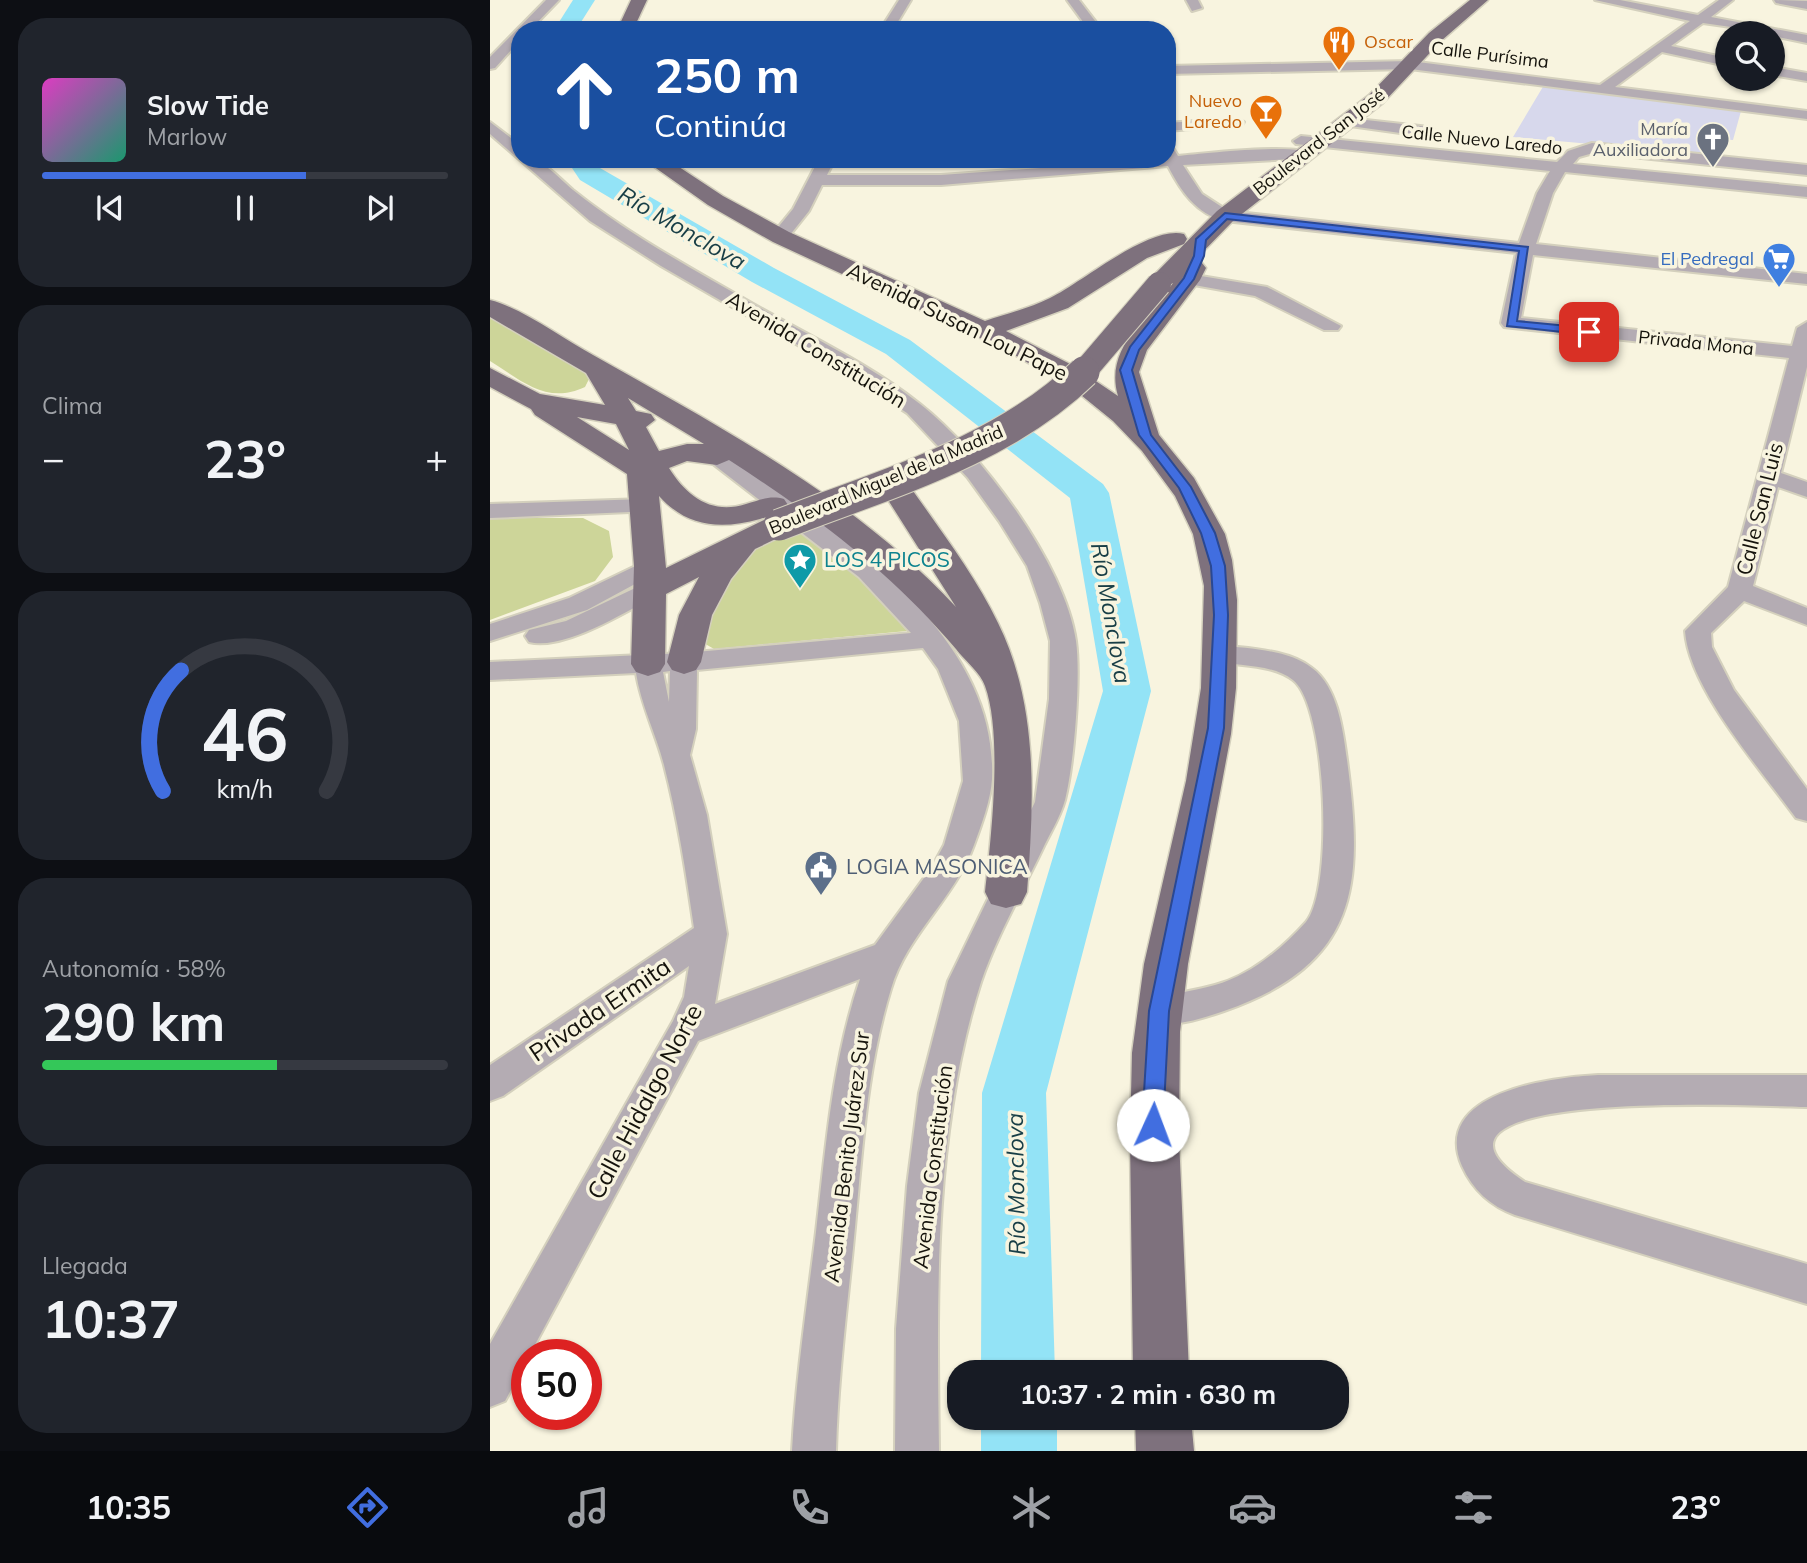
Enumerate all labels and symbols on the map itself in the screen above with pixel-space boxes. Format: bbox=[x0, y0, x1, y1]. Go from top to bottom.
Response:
restaurant icon: Oscar bbox=[1320, 23, 1358, 72]
place label: Oscar bbox=[1364, 30, 1413, 53]
street label: Calle Purísima bbox=[1430, 36, 1550, 73]
street label: Boulevard San José bbox=[1248, 83, 1389, 200]
place label: Nuevo Laredo bbox=[1184, 89, 1242, 133]
bar icon: Nuevo Laredo bbox=[1247, 92, 1285, 141]
place label: María Auxiliadora bbox=[1593, 117, 1688, 161]
street label: Calle Nuevo Laredo bbox=[1400, 120, 1564, 159]
church icon: María Auxiliadora bbox=[1694, 120, 1732, 169]
water label: Río Monclova bbox=[613, 179, 751, 276]
supermarket icon: El Pedregal bbox=[1760, 240, 1798, 289]
place label: El Pedregal bbox=[1660, 247, 1754, 270]
street label: Avenida Susan Lou Pape bbox=[843, 256, 1072, 386]
street label: Avenida Constitución bbox=[722, 285, 911, 413]
pin bbox=[1559, 302, 1619, 362]
street label: Privada Mona bbox=[1637, 325, 1755, 360]
street label: Boulevard Miguel de la Madrid bbox=[765, 420, 1006, 539]
street label: Calle San Luis bbox=[1730, 440, 1788, 578]
water label: Río Monclova bbox=[1085, 540, 1138, 686]
place icon: LOS 4 PICOS bbox=[781, 541, 819, 590]
place label: LOS 4 PICOS bbox=[824, 546, 950, 572]
public building icon: LOGIA MASONICA bbox=[802, 848, 840, 897]
place label: LOGIA MASONICA bbox=[846, 853, 1028, 879]
street label: Privada Ermita bbox=[523, 951, 676, 1068]
street label: Calle Hidalgo Norte bbox=[580, 999, 708, 1204]
street label: Avenida Benito Juárez Sur bbox=[818, 1030, 874, 1284]
street label: Avenida Constitución bbox=[907, 1064, 957, 1270]
position arrow bbox=[1116, 1088, 1190, 1162]
water label: Río Monclova bbox=[1000, 1112, 1031, 1255]
speed limit sign: 50 bbox=[511, 1339, 602, 1430]

